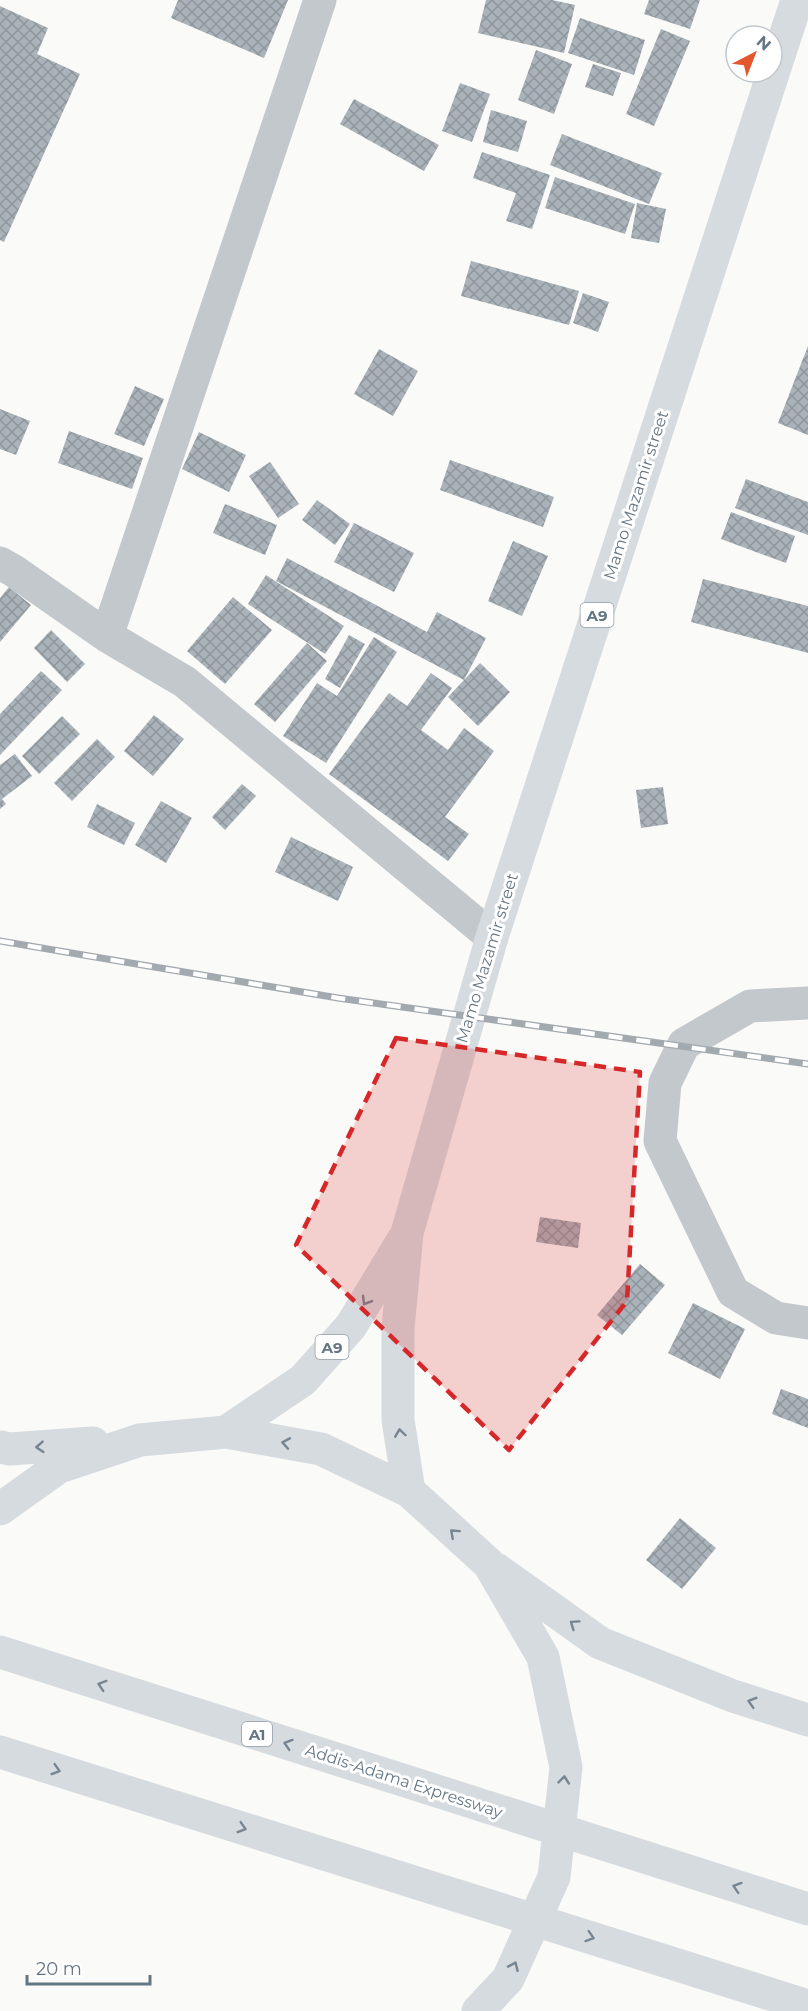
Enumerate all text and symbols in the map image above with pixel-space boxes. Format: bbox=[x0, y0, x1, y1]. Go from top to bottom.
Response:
north arrow bbox=[724, 24, 784, 84]
text: N bbox=[753, 32, 775, 55]
street label: Mamo Mazamir street bbox=[600, 408, 672, 582]
road number: A9 bbox=[580, 603, 614, 627]
street label: Mamo Mazamir street bbox=[452, 870, 522, 1045]
one-way arrow bbox=[362, 1295, 373, 1305]
road number: A9 bbox=[316, 1335, 348, 1359]
one-way arrow bbox=[395, 1429, 407, 1438]
one-way arrow bbox=[281, 1437, 291, 1450]
one-way arrow bbox=[35, 1440, 44, 1453]
one-way arrow bbox=[451, 1529, 461, 1540]
one-way arrow bbox=[570, 1620, 581, 1631]
one-way arrow bbox=[97, 1679, 108, 1692]
one-way arrow bbox=[747, 1697, 758, 1709]
road number: A1 bbox=[242, 1722, 272, 1746]
one-way arrow bbox=[283, 1739, 294, 1751]
street label: Addis-Adama Expressway bbox=[303, 1740, 505, 1822]
one-way arrow bbox=[50, 1763, 61, 1775]
one-way arrow bbox=[557, 1775, 570, 1784]
one-way arrow bbox=[236, 1821, 247, 1833]
one-way arrow bbox=[732, 1882, 743, 1894]
one-way arrow bbox=[584, 1930, 595, 1942]
scale bar bbox=[27, 1948, 150, 1986]
text: 20 m bbox=[36, 1958, 82, 1980]
one-way arrow bbox=[507, 1961, 519, 1972]

